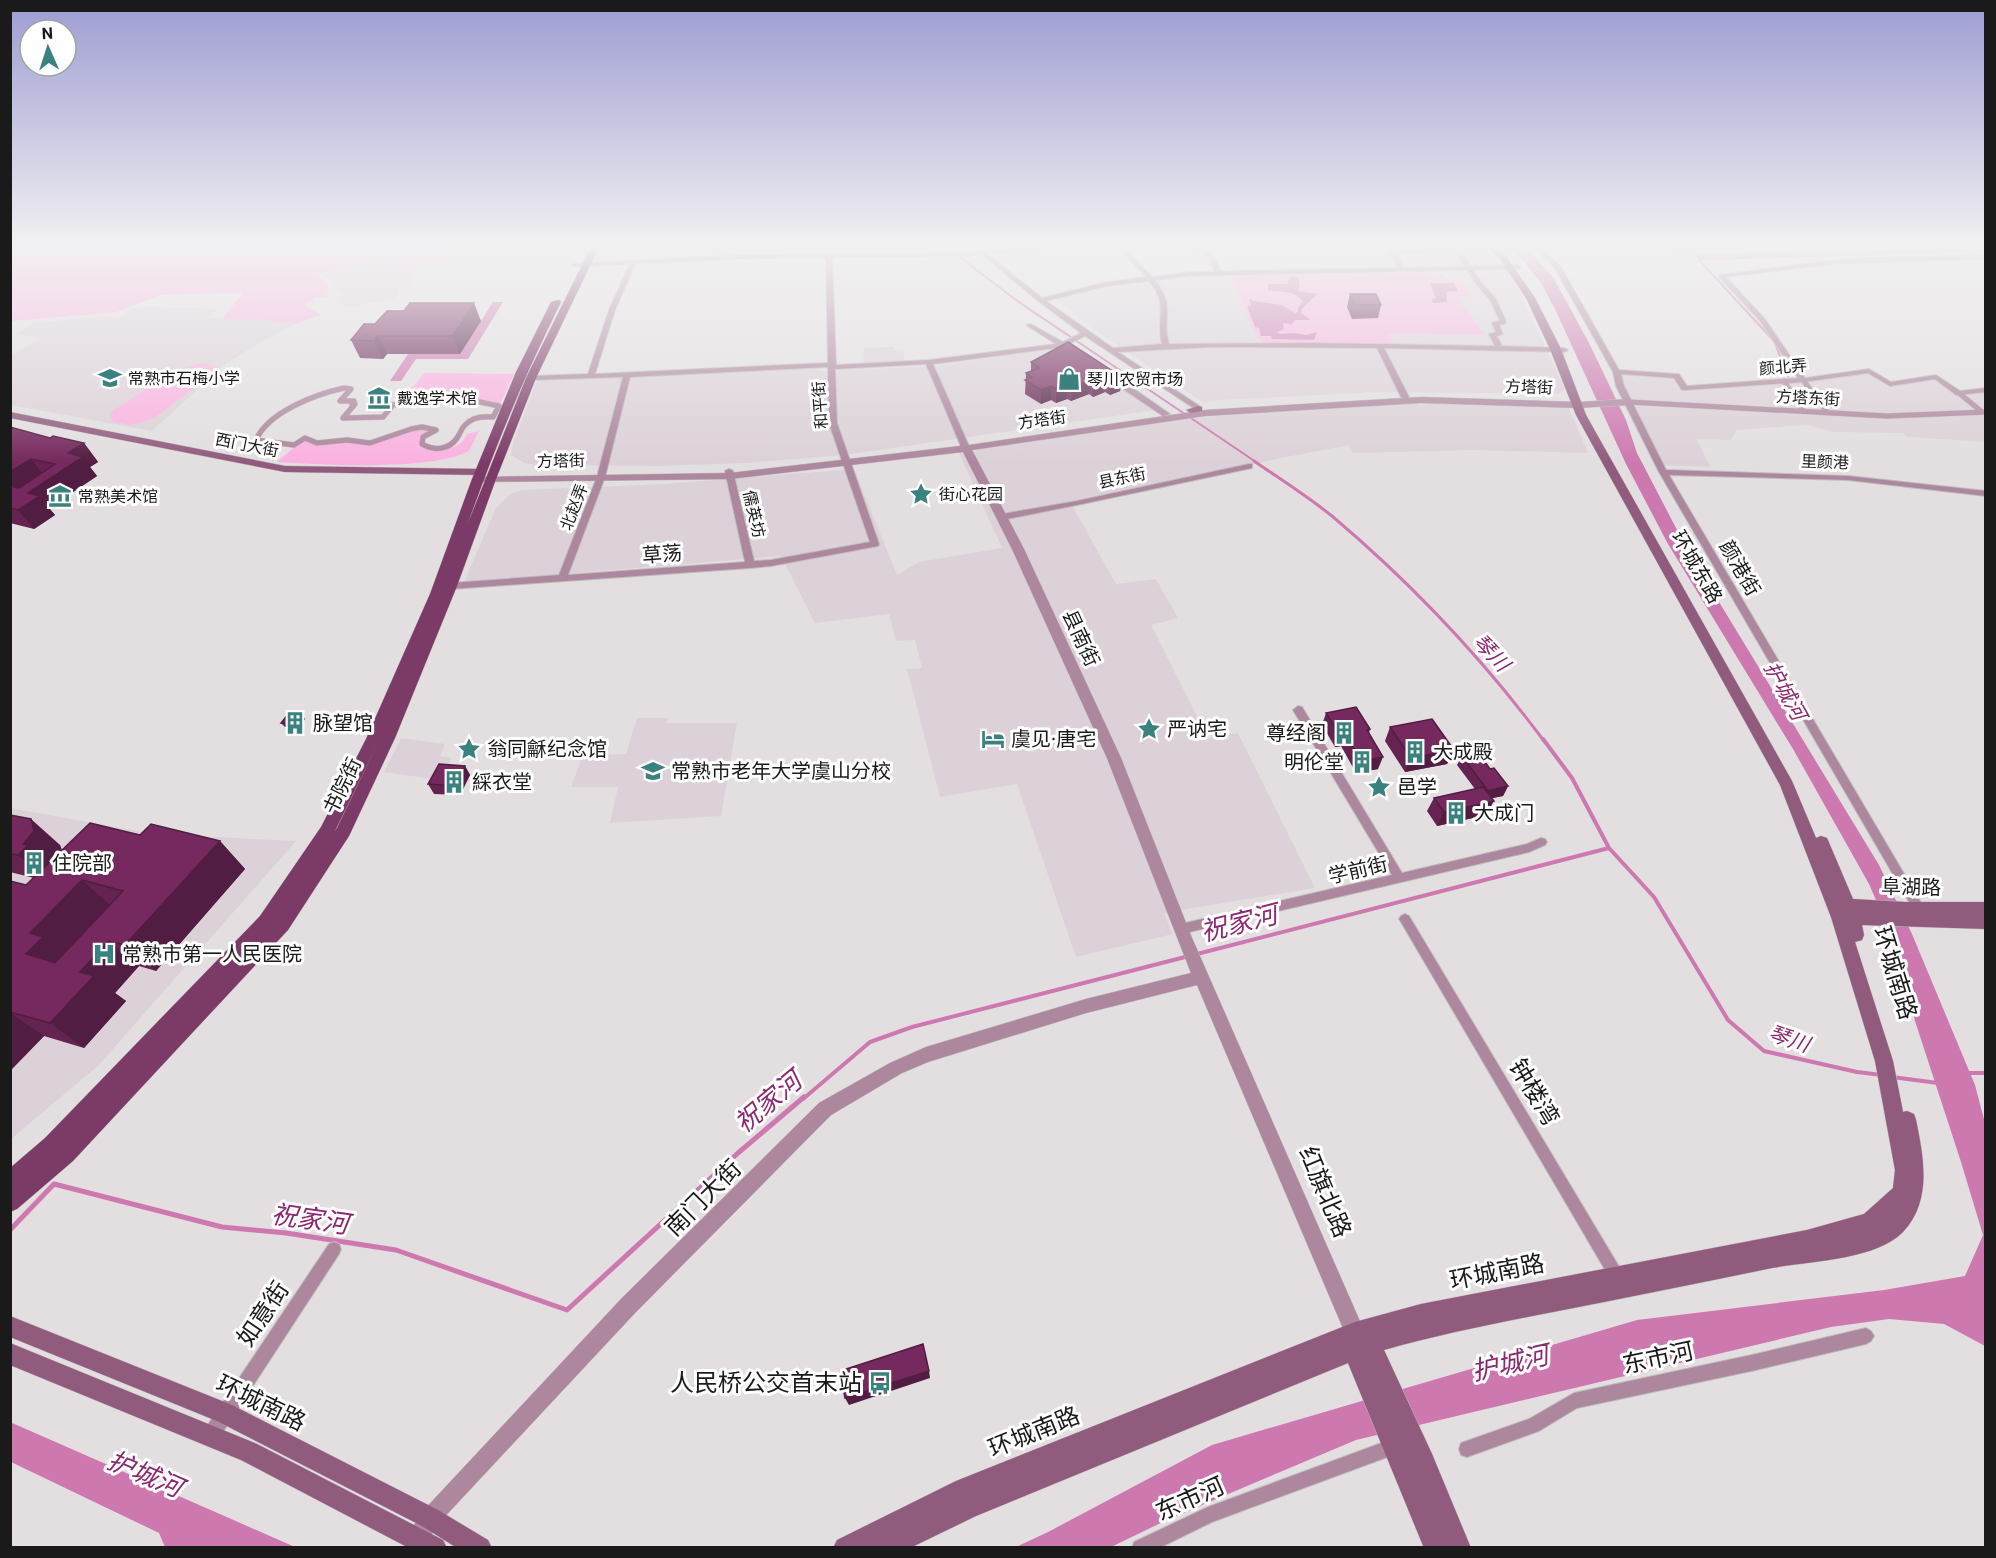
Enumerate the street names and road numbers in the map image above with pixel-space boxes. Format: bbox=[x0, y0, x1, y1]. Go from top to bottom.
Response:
street label: 颜北弄 bbox=[1758, 355, 1808, 379]
street label: 方塔街 bbox=[1505, 377, 1553, 397]
street label: 和平街 bbox=[809, 380, 831, 430]
street label: 方塔东街 bbox=[1776, 387, 1840, 409]
street label: 方塔街 bbox=[1017, 407, 1067, 433]
street label: 西门大街 bbox=[214, 430, 280, 460]
street label: 方塔街 bbox=[537, 451, 585, 471]
street label: 里颜港 bbox=[1801, 452, 1849, 472]
street label: 县东街 bbox=[1097, 464, 1147, 492]
street label: 北赵弄 bbox=[557, 481, 591, 533]
street label: 儒英坊 bbox=[739, 488, 769, 540]
street label: 环城东路 bbox=[1667, 526, 1727, 608]
street label: 颜港街 bbox=[1715, 536, 1765, 600]
street label: 草荡 bbox=[641, 541, 683, 567]
street label: 县南街 bbox=[1057, 606, 1105, 670]
street label: 书院街 bbox=[318, 754, 366, 818]
street label: 学前街 bbox=[1326, 852, 1390, 888]
street label: 阜湖路 bbox=[1881, 874, 1941, 900]
street label: 环城南路 bbox=[1868, 923, 1922, 1023]
street label: 钟楼湾 bbox=[1503, 1054, 1565, 1130]
street label: 红旗北路 bbox=[1293, 1142, 1357, 1242]
street label: 南门大街 bbox=[659, 1154, 747, 1242]
street label: 环城南路 bbox=[1447, 1249, 1547, 1295]
street label: 如意街 bbox=[231, 1276, 295, 1352]
street label: 东市河 bbox=[1620, 1337, 1696, 1379]
street label: 环城南路 bbox=[212, 1369, 310, 1437]
street label: 环城南路 bbox=[984, 1401, 1084, 1463]
street label: 东市河 bbox=[1151, 1472, 1229, 1526]

